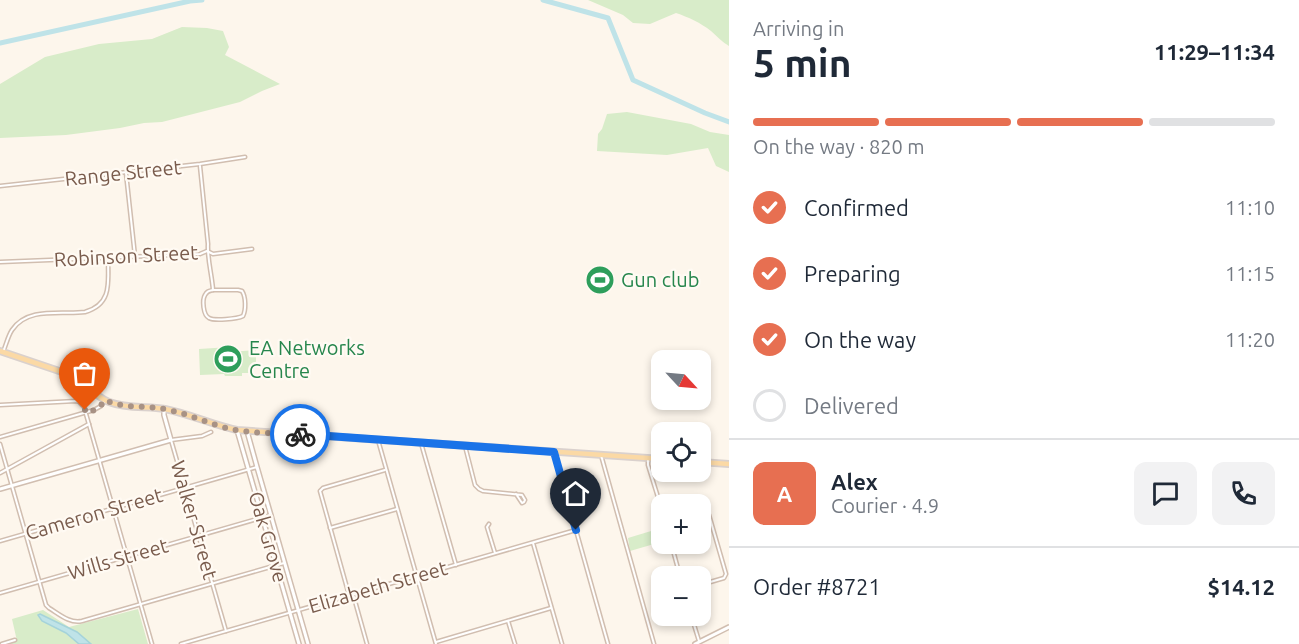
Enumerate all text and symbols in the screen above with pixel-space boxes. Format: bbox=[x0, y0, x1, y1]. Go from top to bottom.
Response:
text: Arriving in bbox=[753, 17, 844, 40]
text: 11:29–11:34 bbox=[1154, 39, 1275, 64]
text: 5 min bbox=[753, 41, 852, 84]
text: On the way · 820 m bbox=[753, 135, 925, 158]
street label: Range Street bbox=[64, 155, 183, 190]
icon: check bbox=[753, 191, 786, 224]
text: Confirmed bbox=[804, 195, 909, 220]
text: 11:10 bbox=[1225, 196, 1275, 219]
street label: Robinson Street bbox=[53, 240, 199, 271]
icon: check bbox=[753, 257, 786, 290]
text: Preparing bbox=[804, 261, 901, 286]
text: 11:15 bbox=[1225, 262, 1275, 285]
sports icon: Gun club bbox=[584, 264, 616, 296]
place label: Gun club bbox=[621, 268, 699, 291]
icon: check bbox=[753, 323, 786, 356]
text: On the way bbox=[804, 327, 916, 352]
text: 11:20 bbox=[1225, 328, 1275, 351]
place label: EA Networks Centre bbox=[249, 336, 365, 382]
sports icon: EA Networks Centre bbox=[212, 343, 244, 375]
pin bbox=[59, 348, 110, 410]
north arrow bbox=[651, 350, 711, 410]
map controls bbox=[651, 350, 711, 626]
icon: bag bbox=[68, 357, 101, 390]
text: Delivered bbox=[804, 393, 899, 418]
courier bbox=[270, 404, 330, 464]
icon: bike bbox=[284, 418, 317, 451]
button: locate bbox=[651, 422, 711, 482]
street label: Walker Street bbox=[167, 458, 222, 582]
button: chat bbox=[1134, 462, 1197, 525]
button: phone bbox=[1212, 462, 1275, 525]
pin bbox=[550, 468, 601, 530]
text: Alex bbox=[831, 469, 878, 494]
icon: home bbox=[559, 477, 592, 510]
text: A bbox=[777, 481, 792, 506]
street label: Cameron Street bbox=[22, 483, 165, 544]
street label: Oak Grove bbox=[245, 489, 292, 585]
button: + bbox=[651, 494, 711, 554]
text: Courier · 4.9 bbox=[831, 494, 939, 517]
street label: Wills Street bbox=[65, 533, 171, 584]
street label: Elizabeth Street bbox=[306, 556, 450, 617]
button: − bbox=[651, 566, 711, 626]
text: Order #8721 bbox=[753, 574, 881, 599]
text: $14.12 bbox=[1208, 574, 1275, 599]

